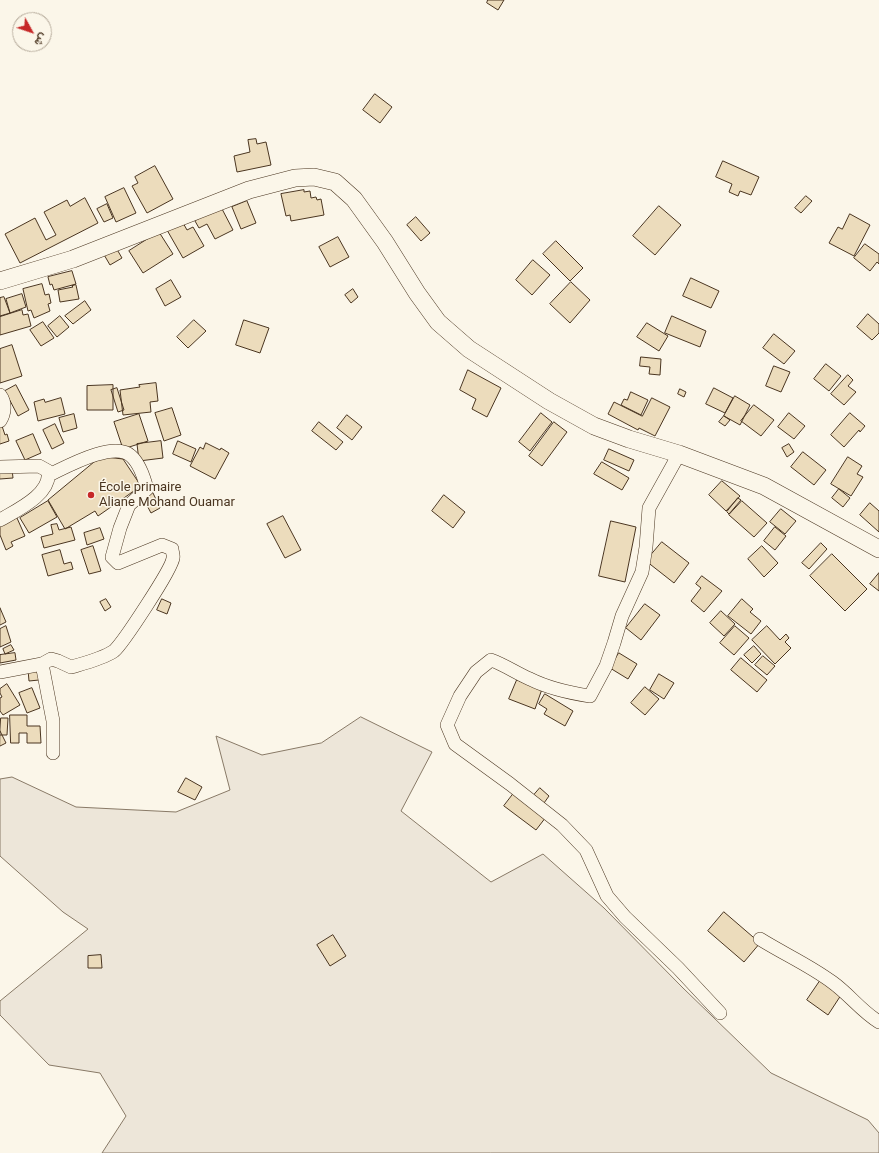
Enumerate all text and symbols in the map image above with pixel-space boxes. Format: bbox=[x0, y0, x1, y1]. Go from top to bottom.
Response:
north arrow bbox=[12, 12, 52, 52]
text: ش bbox=[32, 30, 50, 49]
place label: École primaire Aliane Mohand Ouamar bbox=[99, 480, 235, 511]
marker: École primaire Aliane Mohand Ouamar bbox=[86, 490, 96, 500]

